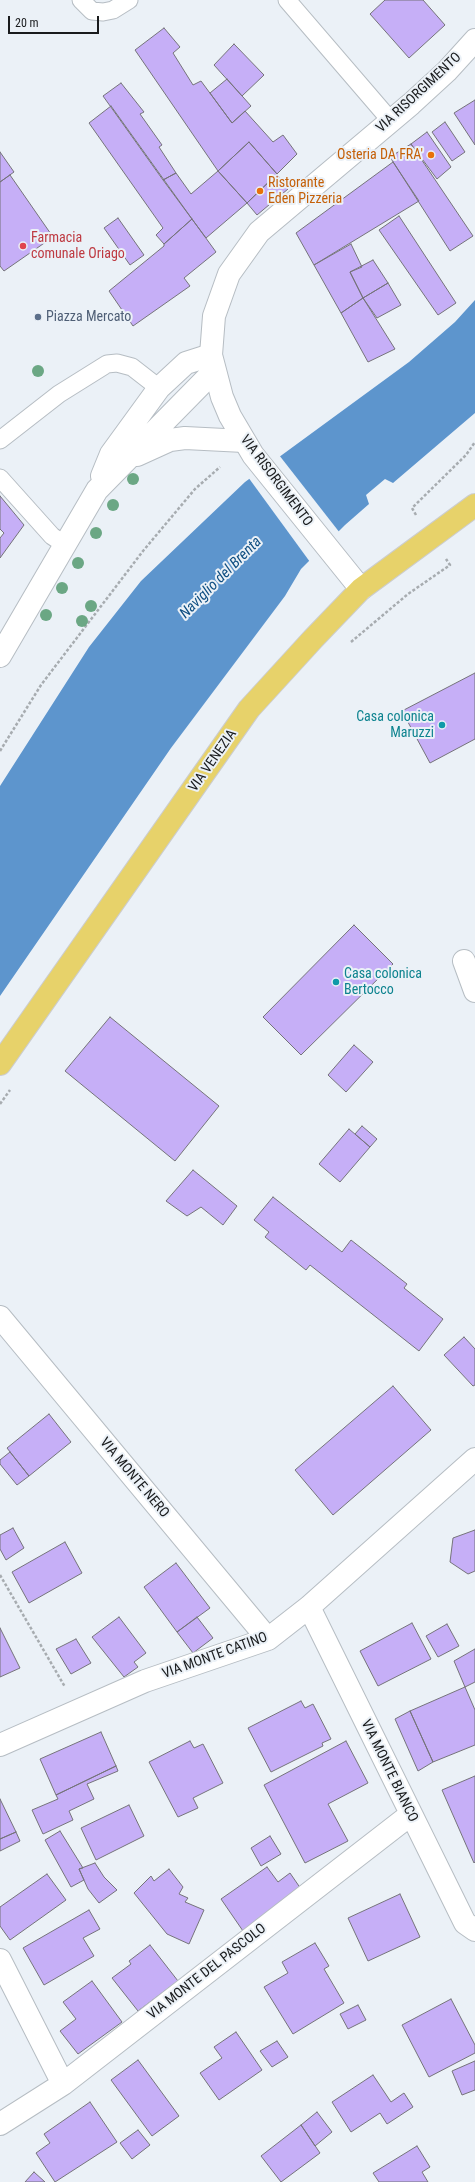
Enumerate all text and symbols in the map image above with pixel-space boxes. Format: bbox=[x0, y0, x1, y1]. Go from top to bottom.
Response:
scale bar bbox=[10, 8, 101, 34]
text: 20 m bbox=[15, 16, 39, 30]
street label: VIA RISORGIMENTO bbox=[373, 49, 465, 137]
place label: Osteria DA FRA' bbox=[337, 147, 423, 163]
marker: Osteria DA FRA' bbox=[426, 150, 436, 160]
place label: Ristorante Eden Pizzeria bbox=[268, 175, 342, 208]
marker: Ristorante Eden Pizzeria bbox=[255, 186, 265, 196]
place label: Farmacia comunale Oriago bbox=[31, 230, 125, 262]
marker: Farmacia comunale Oriago bbox=[18, 241, 28, 251]
place label: Piazza Mercato bbox=[46, 309, 131, 325]
marker: Piazza Mercato bbox=[33, 312, 43, 322]
street label: VIA RISORGIMENTO bbox=[236, 432, 316, 530]
water label: Naviglio del Brenta bbox=[176, 533, 266, 623]
place label: Casa colonica Maruzzi bbox=[356, 709, 434, 742]
marker: Casa colonica Maruzzi bbox=[437, 720, 447, 730]
street label: VIA VENEZIA bbox=[185, 727, 241, 795]
place label: Casa colonica Bertocco bbox=[344, 966, 422, 998]
marker: Casa colonica Bertocco bbox=[331, 977, 341, 987]
street label: VIA MONTE NERO bbox=[96, 1435, 172, 1521]
street label: VIA MONTE CATINO bbox=[160, 1629, 270, 1683]
street label: VIA MONTE BIANCO bbox=[357, 1717, 421, 1825]
street label: VIA MONTE DEL PASCOLO bbox=[144, 1921, 270, 2023]

